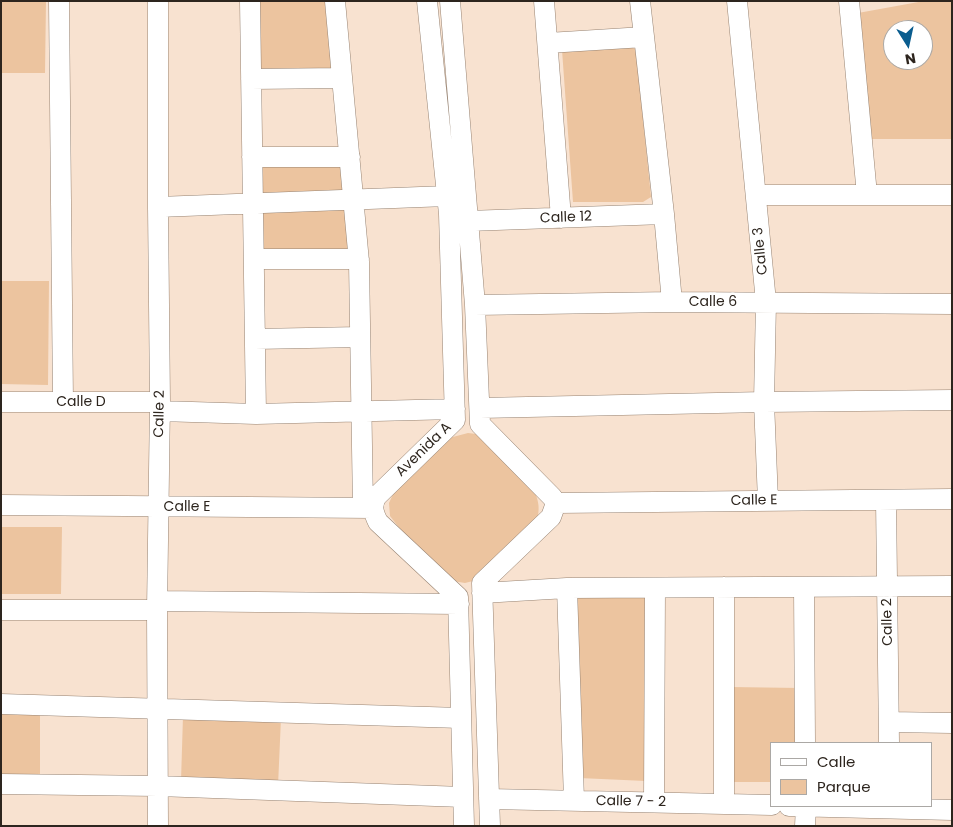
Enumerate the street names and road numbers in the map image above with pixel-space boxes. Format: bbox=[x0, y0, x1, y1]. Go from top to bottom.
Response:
street label: Calle 12 bbox=[540, 209, 592, 227]
street label: Calle 3 bbox=[750, 226, 772, 276]
street label: Calle 6 bbox=[689, 294, 737, 310]
street label: Calle 2 bbox=[151, 390, 169, 438]
street label: Calle D bbox=[56, 394, 106, 410]
street label: Avenida A bbox=[393, 419, 455, 481]
street label: Calle E bbox=[730, 492, 778, 510]
street label: Calle E bbox=[164, 499, 210, 515]
street label: Calle 2 bbox=[879, 598, 897, 646]
street label: Calle 7 - 2 bbox=[596, 793, 666, 811]

